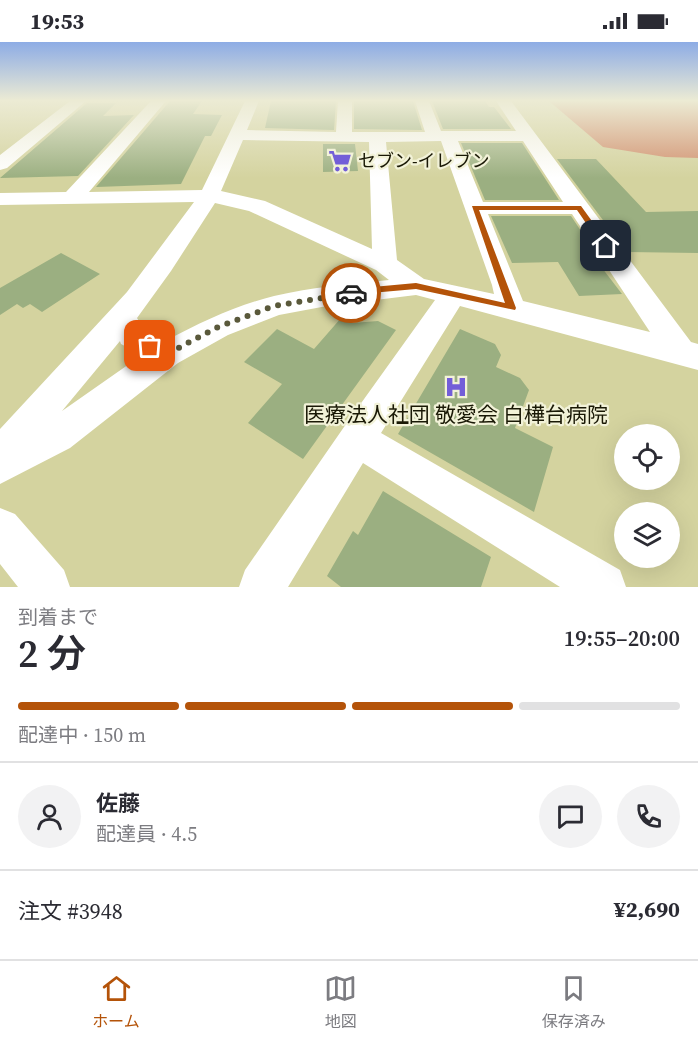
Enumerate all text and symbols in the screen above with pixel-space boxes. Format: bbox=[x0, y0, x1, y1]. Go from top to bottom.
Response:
text: 19:53 bbox=[30, 6, 84, 36]
supermarket icon: セブン-イレブン bbox=[327, 148, 353, 174]
place label: セブン-イレブン bbox=[358, 148, 490, 173]
pin bbox=[580, 220, 631, 271]
icon: home bbox=[589, 229, 622, 262]
courier bbox=[321, 263, 381, 323]
icon: car bbox=[335, 277, 368, 310]
pin bbox=[124, 320, 175, 371]
icon: bag bbox=[133, 329, 166, 362]
hospital icon: 医療法人社団 敬愛会 白樺台病院 bbox=[443, 374, 469, 400]
place label: 医療法人社団 敬愛会 白樺台病院 bbox=[304, 400, 608, 429]
map controls bbox=[614, 424, 680, 568]
button: locate bbox=[614, 424, 680, 490]
button: layers bbox=[614, 502, 680, 568]
text: 到着まで bbox=[18, 603, 98, 631]
text: 19:55–20:00 bbox=[564, 623, 680, 653]
text: 2 分 bbox=[18, 627, 86, 680]
text: 配達中 · 150 m bbox=[18, 721, 146, 749]
button: person bbox=[18, 785, 81, 848]
button: chat bbox=[539, 785, 602, 848]
button: phone bbox=[617, 785, 680, 848]
text: 佐藤 bbox=[96, 788, 140, 818]
text: 配達員 · 4.5 bbox=[96, 820, 197, 848]
text: ¥2,690 bbox=[614, 894, 680, 924]
text: 注文 #3948 bbox=[18, 896, 123, 926]
tab: ホーム bbox=[92, 972, 140, 1032]
tab: 地図 bbox=[324, 972, 357, 1032]
tab: 保存済み bbox=[542, 972, 606, 1032]

